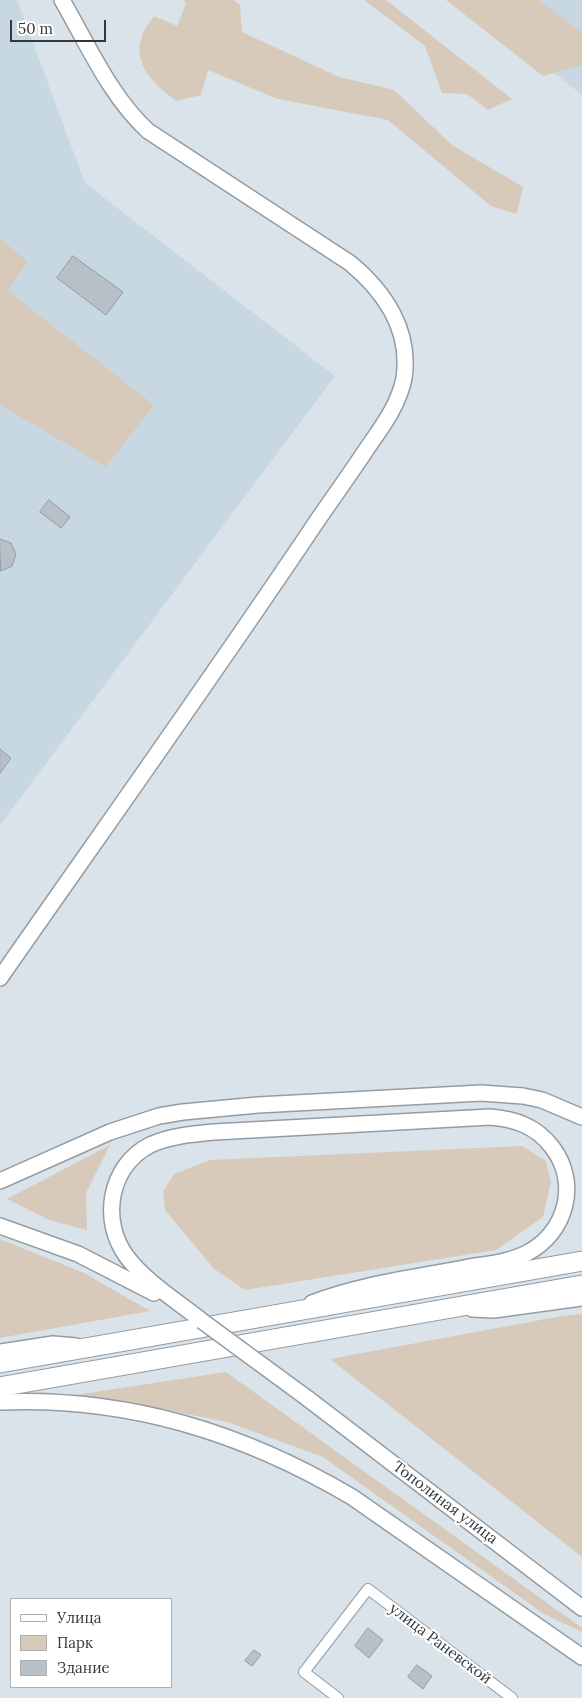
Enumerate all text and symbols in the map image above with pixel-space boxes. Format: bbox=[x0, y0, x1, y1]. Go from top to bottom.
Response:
scale bar bbox=[12, 10, 109, 42]
text: 50 m bbox=[18, 19, 53, 38]
street label: Тополиная улица bbox=[389, 1458, 501, 1548]
legend bbox=[10, 1598, 172, 1688]
street label: улица Раневской bbox=[385, 1600, 495, 1688]
text: Улица bbox=[57, 1608, 101, 1627]
text: Парк bbox=[57, 1633, 93, 1652]
text: Здание bbox=[57, 1658, 110, 1677]

